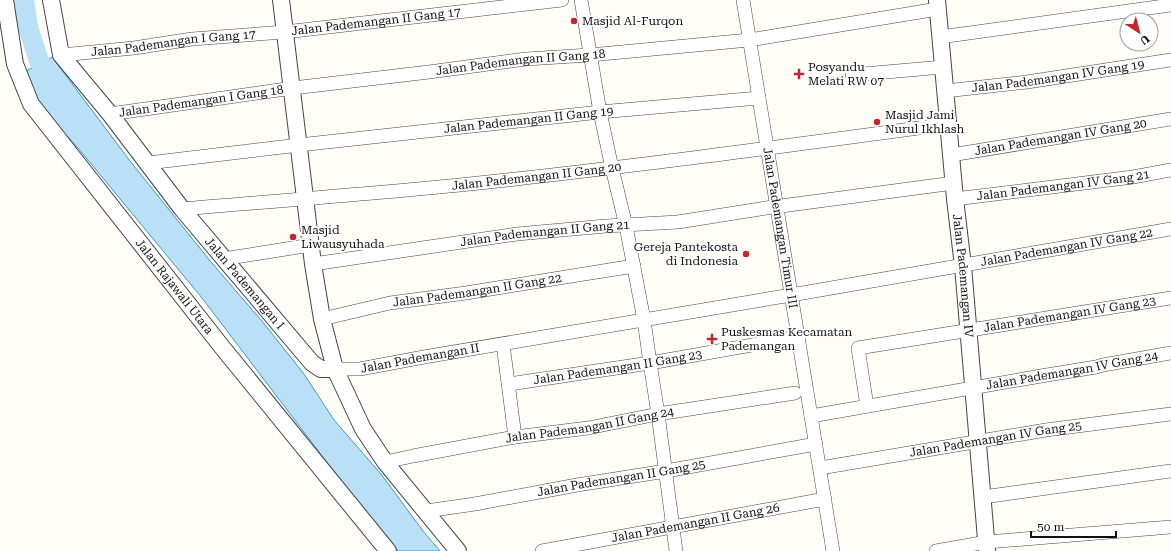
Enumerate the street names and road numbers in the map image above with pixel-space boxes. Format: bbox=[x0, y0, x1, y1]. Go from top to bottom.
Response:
street label: Jalan Pademangan II Gang 17 bbox=[291, 5, 462, 38]
street label: Jalan Pademangan I Gang 17 bbox=[90, 27, 257, 59]
street label: Jalan Pademangan II Gang 18 bbox=[435, 47, 606, 78]
street label: Jalan Pademangan IV Gang 19 bbox=[971, 57, 1146, 95]
street label: Jalan Pademangan I Gang 18 bbox=[118, 82, 285, 120]
street label: Jalan Pademangan II Gang 19 bbox=[443, 104, 614, 136]
street label: Jalan Pademangan IV Gang 20 bbox=[973, 116, 1148, 158]
street label: Jalan Pademangan Timur III bbox=[760, 146, 800, 310]
street label: Jalan Pademangan II Gang 20 bbox=[451, 160, 622, 193]
street label: Jalan Pademangan IV Gang 21 bbox=[976, 167, 1151, 203]
street label: Jalan Pademangan IV bbox=[950, 213, 976, 339]
street label: Jalan Pademangan II Gang 21 bbox=[459, 218, 630, 249]
street label: Jalan Pademangan IV Gang 22 bbox=[979, 225, 1154, 269]
street label: Jalan Pademangan I bbox=[202, 235, 287, 332]
street label: Jalan Rajawali Utara bbox=[133, 236, 216, 337]
street label: Jalan Pademangan II Gang 22 bbox=[392, 271, 563, 310]
street label: Jalan Pademangan IV Gang 23 bbox=[982, 293, 1157, 335]
street label: Jalan Pademangan II bbox=[360, 341, 480, 376]
street label: Jalan Pademangan II Gang 23 bbox=[532, 347, 703, 387]
street label: Jalan Pademangan IV Gang 24 bbox=[985, 348, 1159, 392]
street label: Jalan Pademangan II Gang 24 bbox=[504, 405, 675, 446]
street label: Jalan Pademangan IV Gang 25 bbox=[908, 418, 1083, 460]
street label: Jalan Pademangan II Gang 25 bbox=[536, 457, 707, 499]
street label: Jalan Pademangan II Gang 26 bbox=[610, 500, 781, 545]

